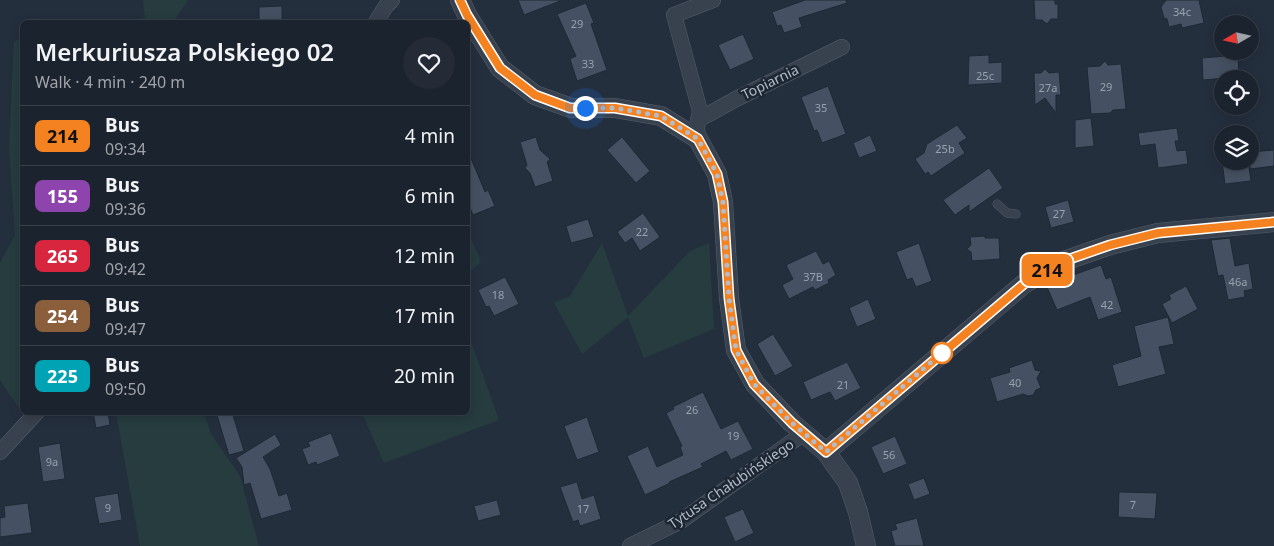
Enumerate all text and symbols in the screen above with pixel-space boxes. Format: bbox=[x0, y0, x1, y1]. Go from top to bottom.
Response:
house number: 34c bbox=[1173, 4, 1191, 19]
north arrow bbox=[1214, 15, 1259, 60]
map controls bbox=[1214, 15, 1259, 170]
house number: 29 bbox=[571, 16, 583, 31]
text: Merkuriusza Polskiego 02 bbox=[35, 35, 334, 68]
button: heart bbox=[403, 37, 455, 89]
house number: 33 bbox=[582, 56, 594, 71]
street label: Topiarnia bbox=[738, 60, 801, 104]
house number: 25c bbox=[976, 68, 994, 83]
button: locate bbox=[1214, 70, 1259, 115]
text: Walk · 4 min · 240 m bbox=[35, 71, 185, 93]
house number: 29 bbox=[1100, 79, 1112, 94]
house number: 27a bbox=[1039, 80, 1057, 95]
your location bbox=[573, 96, 598, 121]
house number: 35 bbox=[815, 100, 827, 115]
text: Bus bbox=[105, 112, 140, 138]
text: 4 min bbox=[405, 123, 455, 149]
text: 214 bbox=[47, 124, 78, 148]
button: layers bbox=[1214, 125, 1259, 170]
text: 09:34 bbox=[105, 138, 146, 160]
house number: 25b bbox=[935, 141, 955, 156]
text: Bus bbox=[105, 172, 140, 198]
text: 6 min bbox=[405, 183, 455, 209]
text: 155 bbox=[47, 184, 78, 208]
text: 09:36 bbox=[105, 198, 146, 220]
house number: 27 bbox=[1053, 206, 1065, 221]
house number: 22 bbox=[636, 224, 648, 239]
text: Bus bbox=[105, 232, 140, 258]
text: 12 min bbox=[394, 243, 455, 269]
text: 265 bbox=[47, 244, 78, 268]
line badge: 214 bbox=[1018, 254, 1076, 286]
text: 09:42 bbox=[105, 258, 146, 280]
text: 214 bbox=[1032, 258, 1062, 282]
house number: 37B bbox=[803, 269, 823, 284]
house number: 46a bbox=[1229, 274, 1247, 289]
house number: 18 bbox=[492, 287, 504, 302]
text: Bus bbox=[105, 292, 140, 318]
house number: 42 bbox=[1101, 297, 1113, 312]
text: 17 min bbox=[394, 303, 455, 329]
text: 254 bbox=[47, 304, 78, 328]
text: 09:47 bbox=[105, 318, 146, 340]
unlabelled marker bbox=[931, 342, 953, 364]
text: Bus bbox=[105, 352, 140, 378]
text: 20 min bbox=[394, 363, 455, 389]
text: 225 bbox=[47, 364, 78, 388]
house number: 40 bbox=[1009, 375, 1021, 390]
house number: 21 bbox=[837, 377, 849, 392]
text: 09:50 bbox=[105, 378, 146, 400]
house number: 26 bbox=[686, 402, 698, 417]
house number: 19 bbox=[727, 428, 739, 443]
street label: Tytusa Chałubińskiego bbox=[664, 434, 797, 533]
house number: 56 bbox=[883, 447, 895, 462]
house number: 9a bbox=[46, 454, 58, 469]
house number: 7 bbox=[1130, 497, 1136, 512]
house number: 9 bbox=[105, 500, 111, 515]
house number: 17 bbox=[577, 501, 589, 516]

